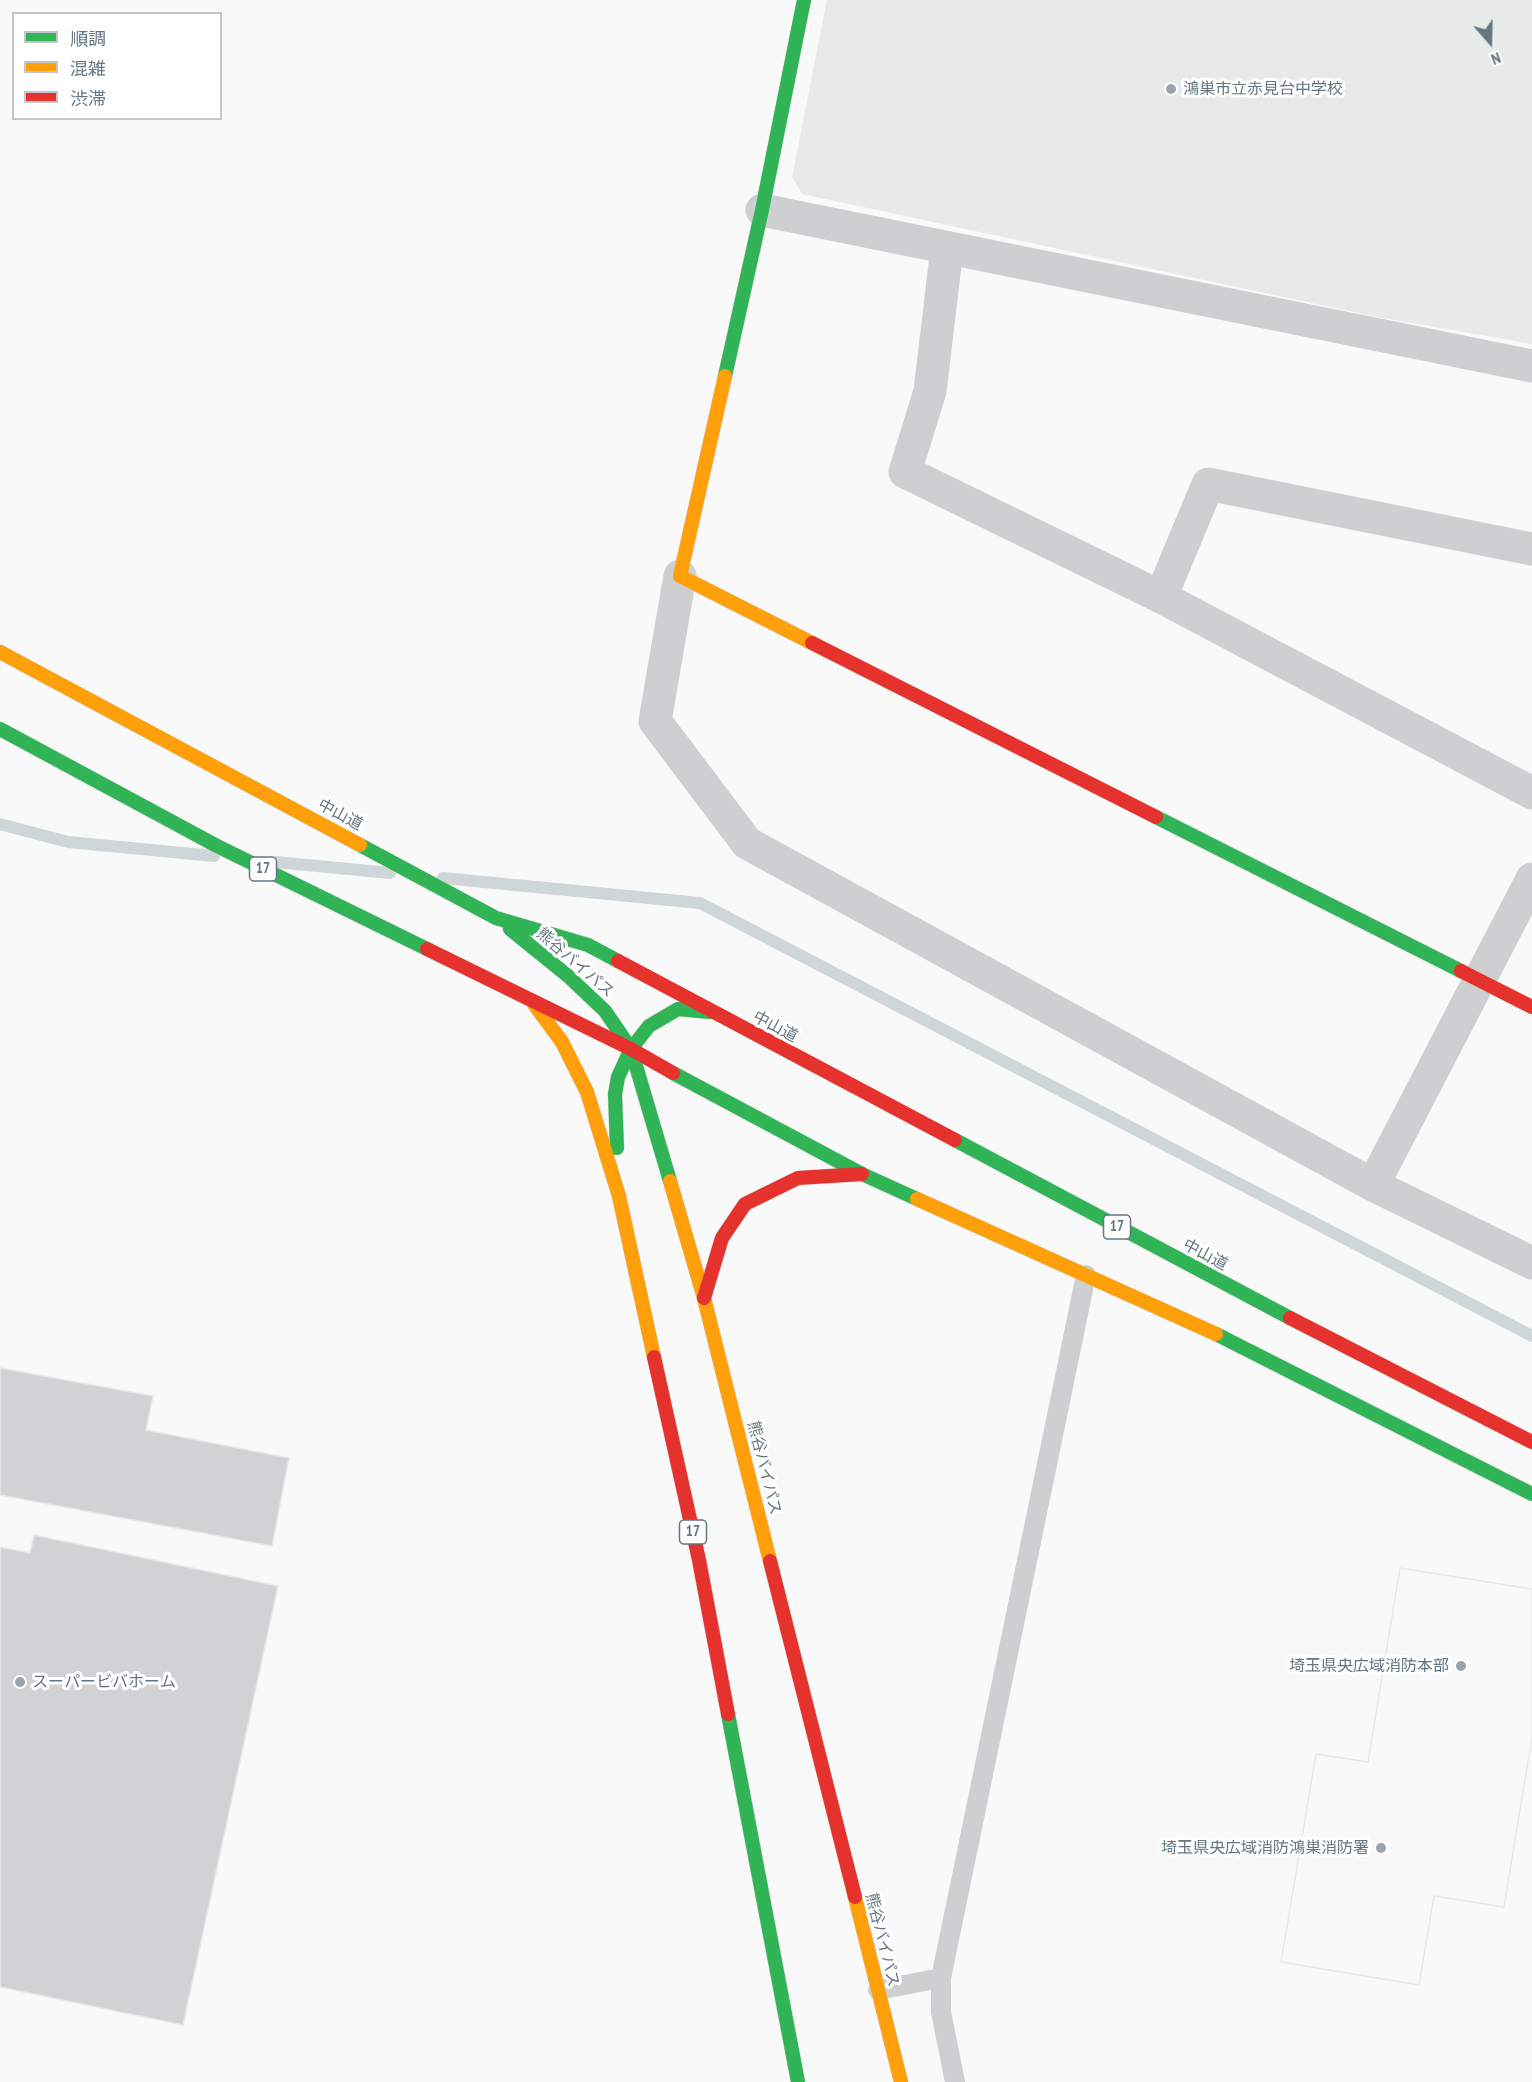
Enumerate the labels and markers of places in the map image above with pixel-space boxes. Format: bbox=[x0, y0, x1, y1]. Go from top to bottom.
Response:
place label: 鴻巣市立赤見台中学校 bbox=[1183, 79, 1343, 99]
marker: 鴻巣市立赤見台中学校 bbox=[1164, 82, 1178, 96]
place label: 埼玉県央広域消防本部 bbox=[1289, 1656, 1449, 1676]
marker: 埼玉県央広域消防本部 bbox=[1454, 1659, 1468, 1673]
place label: スーパービバホーム bbox=[32, 1672, 176, 1692]
marker: スーパービバホーム bbox=[13, 1675, 27, 1689]
place label: 埼玉県央広域消防鴻巣消防署 bbox=[1161, 1838, 1369, 1858]
marker: 埼玉県央広域消防鴻巣消防署 bbox=[1374, 1841, 1388, 1855]

